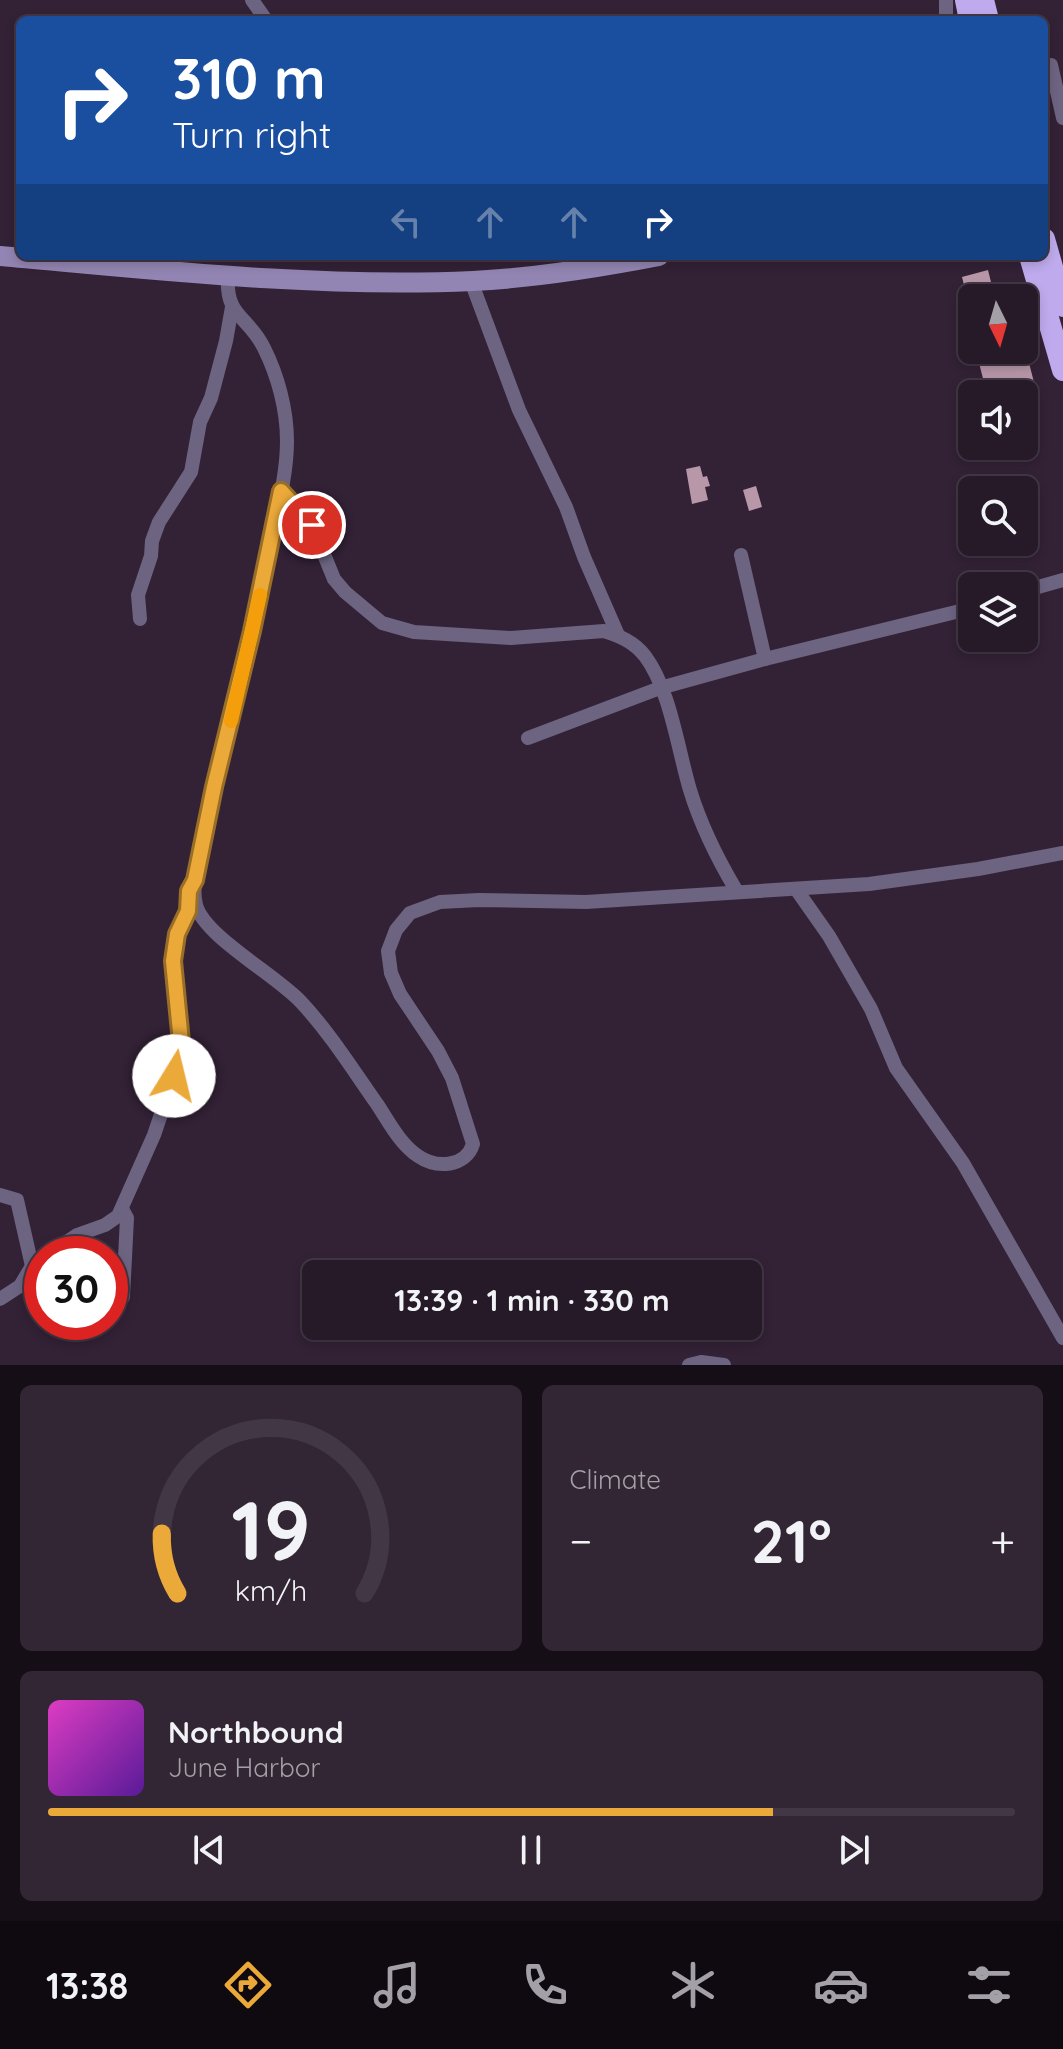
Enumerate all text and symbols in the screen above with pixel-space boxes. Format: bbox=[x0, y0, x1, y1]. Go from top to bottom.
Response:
text: 310 m bbox=[172, 43, 326, 113]
icon: right bbox=[40, 48, 144, 152]
text: Turn right bbox=[172, 112, 331, 157]
icon: left bbox=[384, 200, 428, 244]
icon: ahead bbox=[468, 200, 512, 244]
icon: ahead bbox=[552, 200, 596, 244]
icon: right bbox=[636, 200, 680, 244]
north arrow bbox=[958, 284, 1038, 364]
map controls bbox=[958, 284, 1038, 652]
button: sound bbox=[958, 380, 1038, 460]
button: search bbox=[958, 476, 1038, 556]
pin bbox=[278, 491, 346, 559]
icon: arrive bbox=[290, 503, 334, 547]
button: layers bbox=[958, 572, 1038, 652]
position arrow bbox=[132, 1034, 216, 1118]
speed limit sign: 30 bbox=[24, 1236, 128, 1340]
text: 13:39 · 1 min · 330 m bbox=[394, 1281, 670, 1319]
text: Climate bbox=[570, 1463, 661, 1496]
text: 19 bbox=[231, 1477, 311, 1581]
text: 21° bbox=[751, 1503, 832, 1578]
text: − bbox=[570, 1513, 592, 1568]
text: + bbox=[990, 1513, 1015, 1568]
text: km/h bbox=[234, 1572, 307, 1608]
text: Northbound bbox=[168, 1713, 344, 1751]
text: June Harbor bbox=[168, 1751, 320, 1784]
icon: previous bbox=[187, 1828, 231, 1872]
icon: pause bbox=[509, 1828, 553, 1872]
icon: next bbox=[832, 1828, 876, 1872]
icon: directions bbox=[220, 1957, 276, 2013]
icon: music bbox=[369, 1957, 425, 2013]
icon: phone bbox=[517, 1957, 573, 2013]
icon: climate bbox=[665, 1957, 721, 2013]
icon: car bbox=[813, 1957, 869, 2013]
icon: filters bbox=[961, 1957, 1017, 2013]
text: 13:38 bbox=[46, 1963, 128, 2008]

